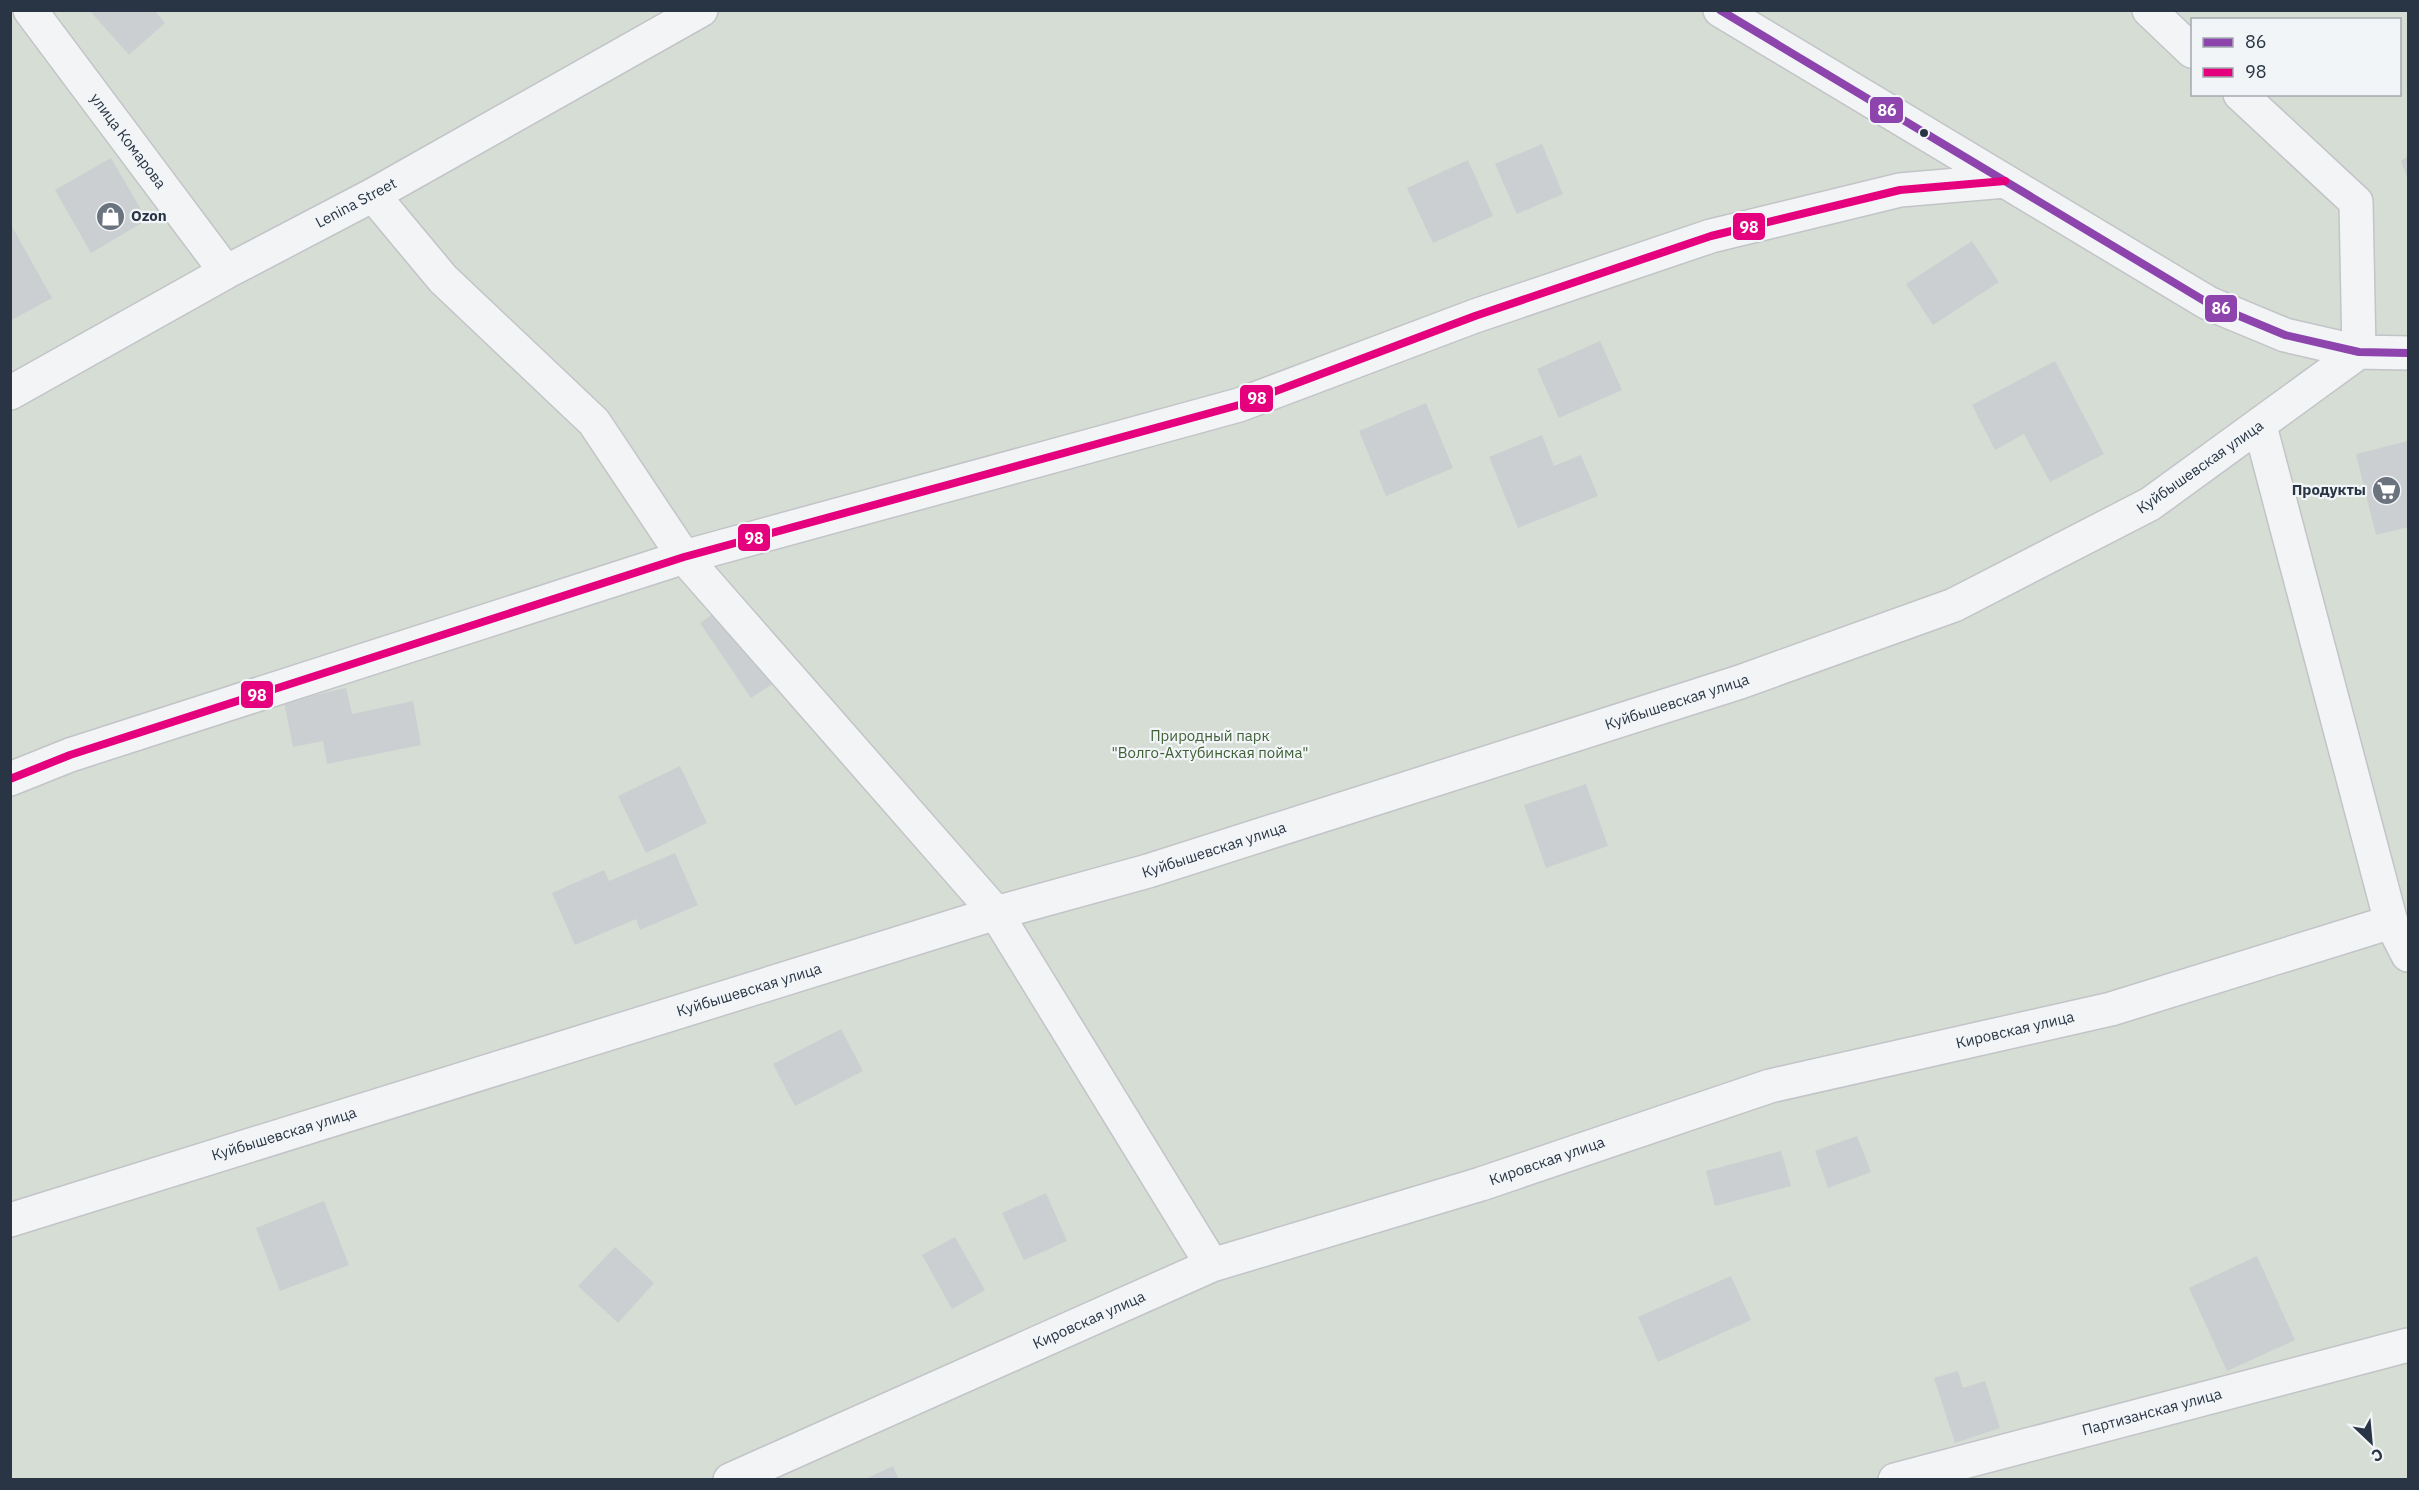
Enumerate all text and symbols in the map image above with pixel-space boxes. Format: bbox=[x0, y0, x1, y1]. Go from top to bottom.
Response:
legend bbox=[2191, 18, 2401, 96]
text: 86 bbox=[2245, 30, 2267, 53]
text: 98 bbox=[2245, 60, 2267, 83]
street label: улица Комарова bbox=[86, 89, 171, 192]
line badge: 86 bbox=[1869, 96, 1904, 124]
text: 86 bbox=[1877, 100, 1897, 120]
unlabelled marker bbox=[1918, 127, 1930, 139]
street label: Lenina Street bbox=[312, 173, 400, 232]
shop icon: Ozon bbox=[94, 200, 126, 232]
place label: Ozon bbox=[131, 206, 167, 225]
line badge: 98 bbox=[1732, 212, 1766, 241]
text: 98 bbox=[1739, 217, 1759, 237]
line badge: 86 bbox=[2204, 294, 2238, 323]
text: 86 bbox=[2211, 298, 2231, 318]
line badge: 98 bbox=[1239, 384, 1274, 413]
text: 98 bbox=[1247, 388, 1267, 408]
street label: Куйбышевская улица bbox=[2133, 416, 2267, 518]
supermarket icon: Продукты bbox=[2371, 474, 2403, 506]
place label: Продукты bbox=[2292, 480, 2366, 499]
line badge: 98 bbox=[737, 523, 771, 552]
text: 98 bbox=[744, 528, 764, 548]
street label: Куйбышевская улица bbox=[1602, 669, 1751, 734]
line badge: 98 bbox=[240, 680, 274, 709]
text: 98 bbox=[247, 685, 267, 705]
park label: Природный парк "Волго-Ахтубинская пойма" bbox=[1111, 726, 1309, 762]
street label: Куйбышевская улица bbox=[1139, 817, 1288, 882]
street label: Куйбышевская улица bbox=[674, 958, 824, 1021]
street label: Кировская улица bbox=[1954, 1007, 2076, 1052]
street label: Куйбышевская улица bbox=[209, 1102, 359, 1165]
street label: Кировская улица bbox=[1487, 1132, 1607, 1189]
street label: Кировская улица bbox=[1030, 1286, 1148, 1353]
street label: Партизанская улица bbox=[2080, 1384, 2224, 1439]
north arrow bbox=[2341, 1412, 2401, 1472]
text: С bbox=[2369, 1444, 2387, 1467]

